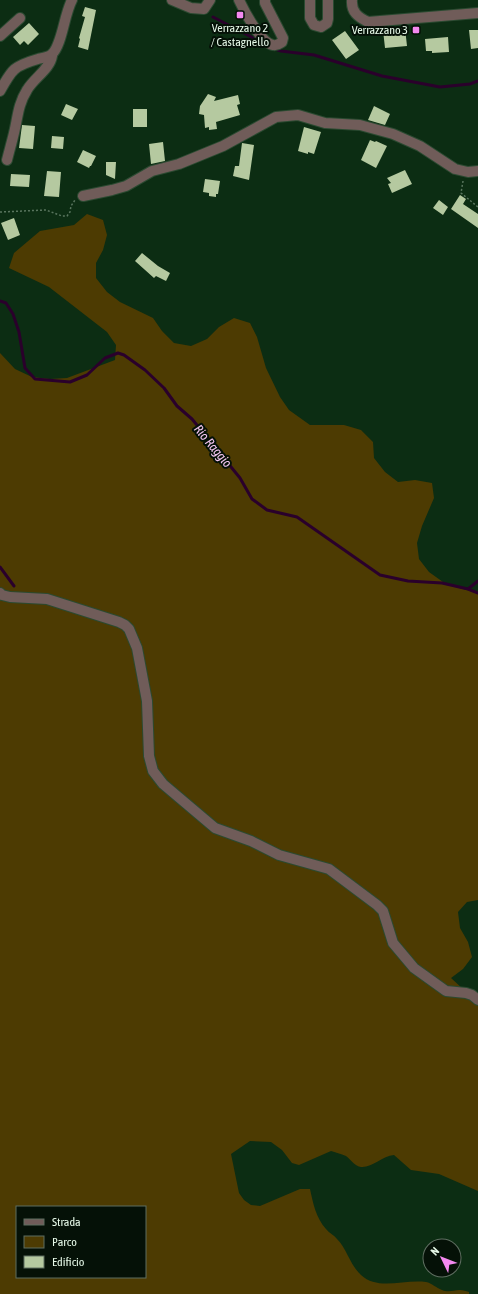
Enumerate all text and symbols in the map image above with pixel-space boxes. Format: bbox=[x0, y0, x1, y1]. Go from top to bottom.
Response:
marker: Verrazzano 2 / Castagnello bbox=[235, 10, 245, 20]
place label: Verrazzano 2 / Castagnello bbox=[211, 21, 269, 49]
place label: Verrazzano 3 bbox=[352, 23, 408, 37]
marker: Verrazzano 3 bbox=[411, 25, 421, 35]
water label: Rio Raggio bbox=[191, 422, 235, 470]
legend bbox=[16, 1206, 146, 1278]
text: Strada bbox=[52, 1215, 81, 1229]
text: Parco bbox=[52, 1235, 77, 1249]
north arrow bbox=[422, 1238, 462, 1278]
text: N bbox=[428, 1245, 441, 1258]
text: Edificio bbox=[52, 1255, 85, 1269]

